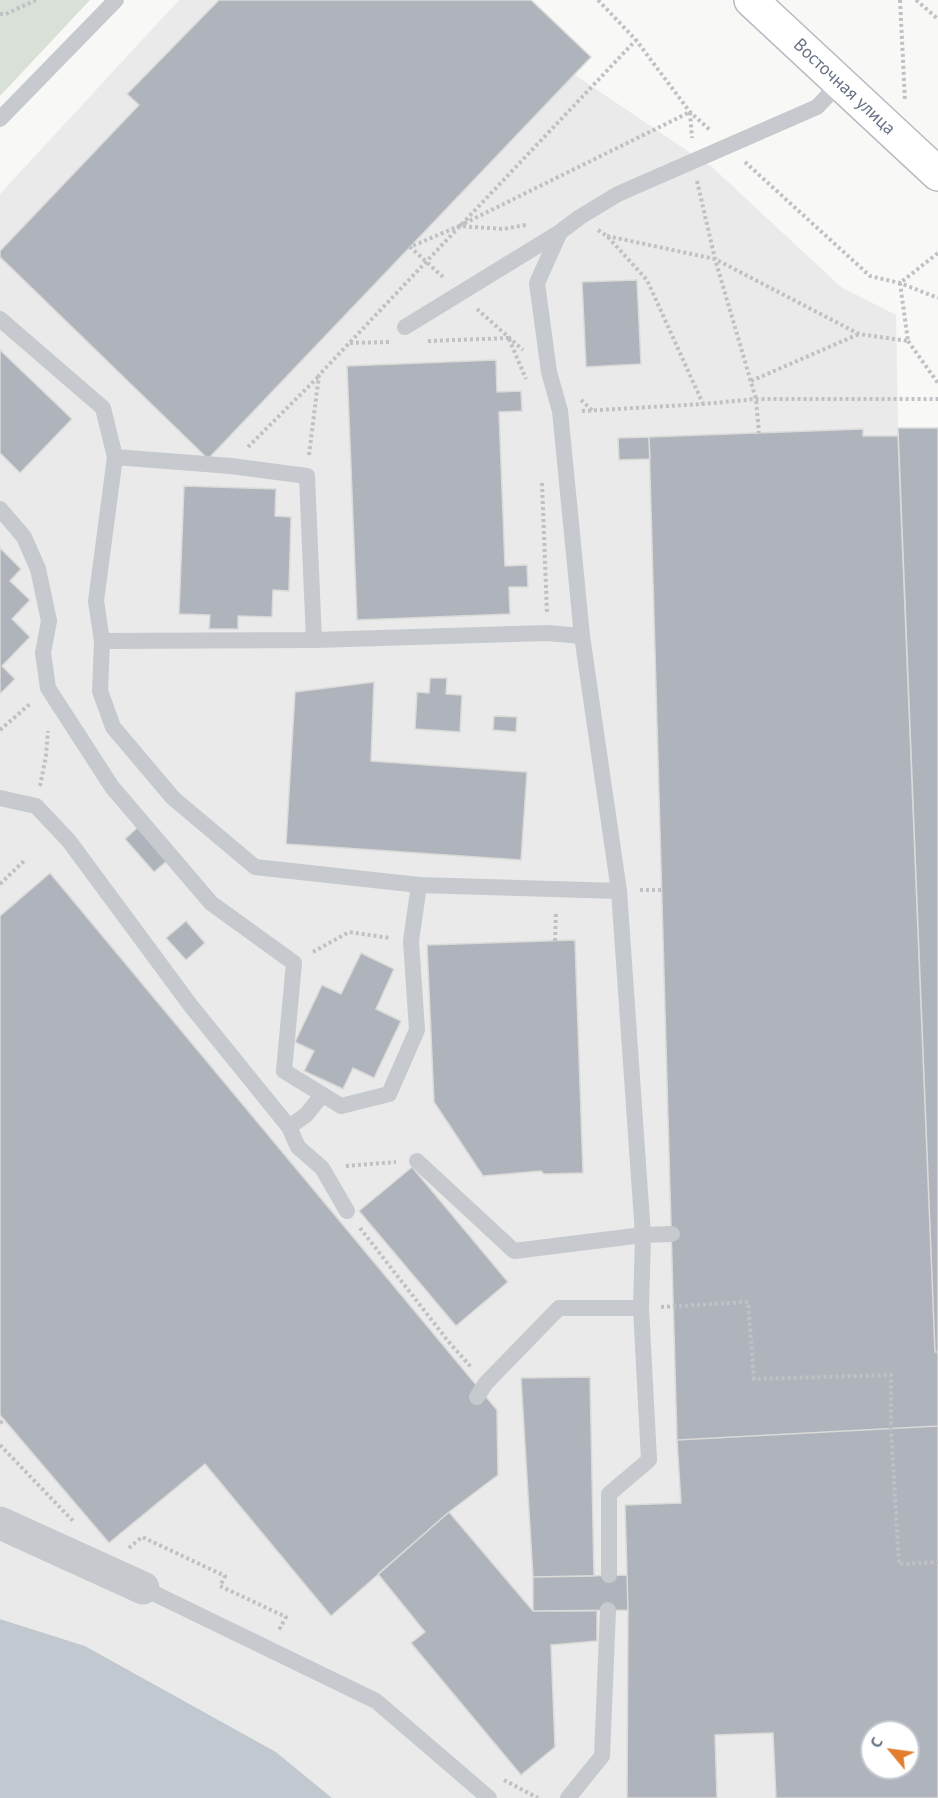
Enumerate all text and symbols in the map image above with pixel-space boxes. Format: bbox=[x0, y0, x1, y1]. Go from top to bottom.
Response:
street label: Восточная улица bbox=[789, 34, 899, 140]
north arrow bbox=[860, 1720, 920, 1780]
text: С bbox=[865, 1733, 887, 1751]

